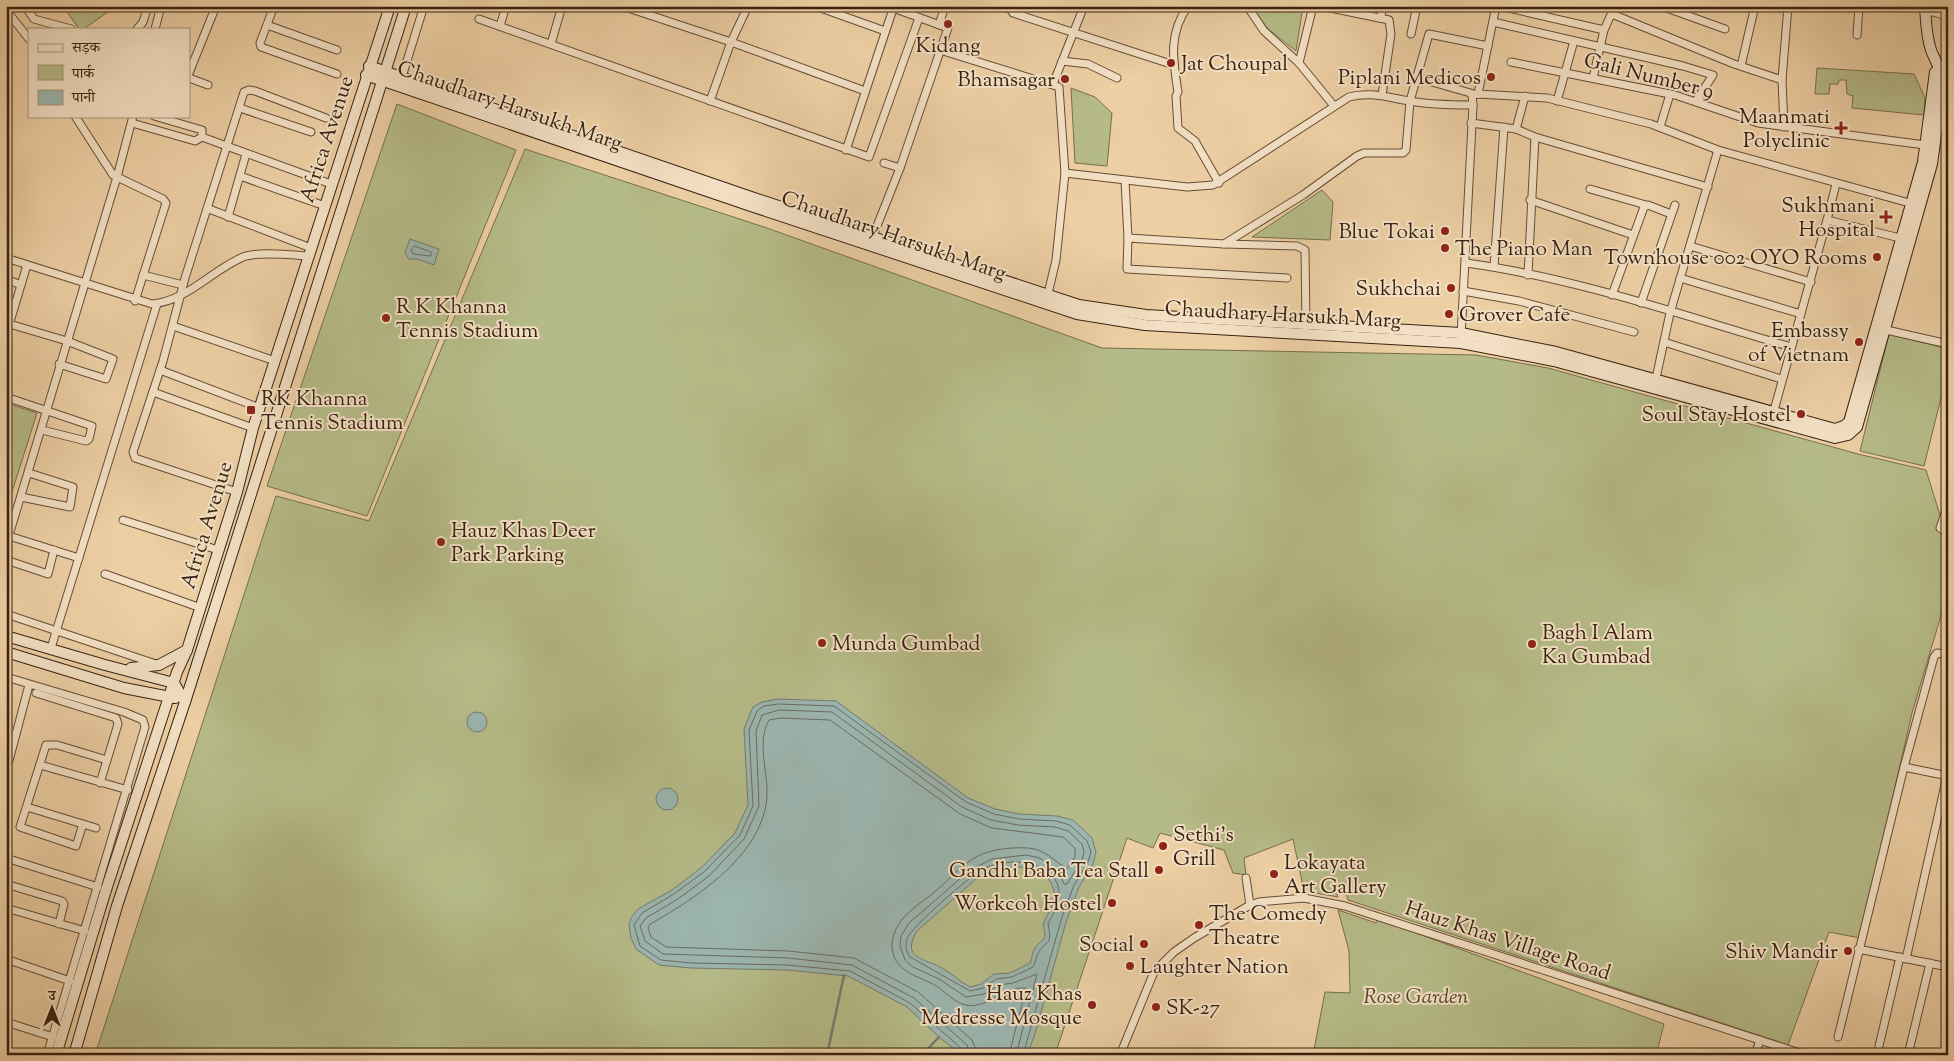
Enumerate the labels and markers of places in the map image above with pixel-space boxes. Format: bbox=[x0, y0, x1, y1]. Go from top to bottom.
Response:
marker: Kidang bbox=[942, 18, 954, 30]
place label: Kidang bbox=[915, 32, 981, 62]
place label: Jat Choupal bbox=[1180, 50, 1288, 80]
marker: Jat Choupal bbox=[1165, 57, 1177, 69]
place label: Piplani Medicos bbox=[1338, 64, 1481, 94]
place label: Bhamsagar bbox=[957, 66, 1055, 96]
marker: Piplani Medicos bbox=[1485, 71, 1497, 83]
marker: Bhamsagar bbox=[1059, 73, 1071, 85]
place label: Maanmati Polyclinic bbox=[1739, 103, 1830, 157]
marker: Maanmati Polyclinic bbox=[1834, 121, 1848, 135]
place label: Sukhmani Hospital bbox=[1781, 192, 1875, 246]
marker: Sukhmani Hospital bbox=[1879, 210, 1893, 224]
place label: Blue Tokai bbox=[1338, 218, 1435, 248]
marker: Blue Tokai bbox=[1439, 225, 1451, 237]
place label: The Piano Man bbox=[1455, 235, 1593, 265]
marker: The Piano Man bbox=[1439, 242, 1451, 254]
place label: Townhouse 002 OYO Rooms bbox=[1603, 244, 1867, 274]
marker: Townhouse 002 OYO Rooms bbox=[1871, 251, 1883, 263]
place label: Sukhchai bbox=[1355, 275, 1441, 305]
marker: Sukhchai bbox=[1445, 282, 1457, 294]
place label: R K Khanna Tennis Stadium bbox=[396, 293, 538, 347]
place label: Grover Cafe bbox=[1459, 301, 1570, 331]
marker: Grover Cafe bbox=[1443, 308, 1455, 320]
marker: R K Khanna Tennis Stadium bbox=[380, 312, 392, 324]
place label: Embassy of Vietnam bbox=[1748, 317, 1850, 371]
marker: Embassy of Vietnam bbox=[1853, 336, 1865, 348]
place label: RK Khanna Tennis Stadium bbox=[261, 385, 403, 439]
place label: Soul Stay Hostel bbox=[1641, 401, 1791, 431]
marker: RK Khanna Tennis Stadium bbox=[245, 404, 257, 416]
marker: Soul Stay Hostel bbox=[1795, 408, 1807, 420]
place label: Hauz Khas Deer Park Parking bbox=[451, 517, 596, 571]
marker: Hauz Khas Deer Park Parking bbox=[435, 536, 447, 548]
place label: Bagh I Alam Ka Gumbad bbox=[1542, 619, 1653, 673]
place label: Munda Gumbad bbox=[832, 630, 981, 660]
marker: Munda Gumbad bbox=[816, 637, 828, 649]
marker: Bagh I Alam Ka Gumbad bbox=[1526, 638, 1538, 650]
place label: Sethi's Grill bbox=[1173, 821, 1234, 875]
marker: Sethi's Grill bbox=[1157, 840, 1169, 852]
place label: Lokayata Art Gallery bbox=[1284, 849, 1387, 903]
place label: Gandhi Baba Tea Stall bbox=[949, 857, 1149, 887]
marker: Gandhi Baba Tea Stall bbox=[1153, 864, 1165, 876]
marker: Lokayata Art Gallery bbox=[1268, 868, 1280, 880]
place label: Workcoh Hostel bbox=[954, 890, 1102, 920]
marker: Workcoh Hostel bbox=[1106, 897, 1118, 909]
place label: The Comedy Theatre bbox=[1209, 900, 1328, 954]
marker: The Comedy Theatre bbox=[1193, 919, 1205, 931]
place label: Social bbox=[1079, 931, 1134, 961]
marker: Social bbox=[1138, 938, 1150, 950]
place label: Shiv Mandir bbox=[1725, 938, 1838, 968]
marker: Shiv Mandir bbox=[1842, 945, 1854, 957]
place label: Laughter Nation bbox=[1140, 953, 1289, 983]
marker: Laughter Nation bbox=[1124, 960, 1136, 972]
place label: Hauz Khas Medresse Mosque bbox=[921, 980, 1082, 1034]
place label: SK-27 bbox=[1166, 994, 1221, 1024]
marker: Hauz Khas Medresse Mosque bbox=[1086, 999, 1098, 1011]
marker: SK-27 bbox=[1150, 1001, 1162, 1013]

